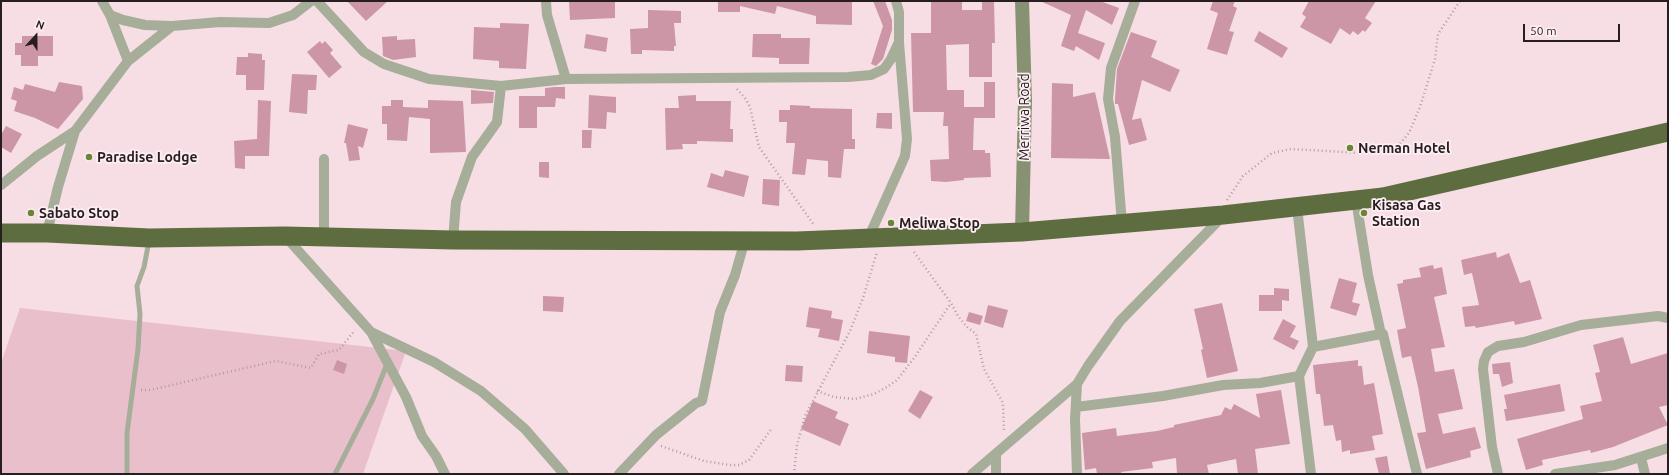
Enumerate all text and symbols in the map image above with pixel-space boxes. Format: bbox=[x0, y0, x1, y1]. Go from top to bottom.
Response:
north arrow bbox=[16, 16, 56, 56]
scale bar bbox=[1525, 16, 1622, 42]
text: N bbox=[34, 18, 46, 32]
text: 50 m bbox=[1530, 24, 1557, 37]
street label: Merriwa Road bbox=[1016, 73, 1032, 161]
place label: Nerman Hotel bbox=[1358, 140, 1450, 156]
marker: Nerman Hotel bbox=[1345, 143, 1355, 153]
place label: Paradise Lodge bbox=[97, 149, 198, 165]
marker: Paradise Lodge bbox=[84, 152, 94, 162]
place label: Kisasa Gas Station bbox=[1372, 197, 1441, 230]
place label: Sabato Stop bbox=[39, 205, 119, 221]
marker: Sabato Stop bbox=[26, 208, 36, 218]
marker: Kisasa Gas Station bbox=[1359, 208, 1369, 218]
place label: Meliwa Stop bbox=[899, 215, 980, 231]
marker: Meliwa Stop bbox=[886, 218, 896, 228]

